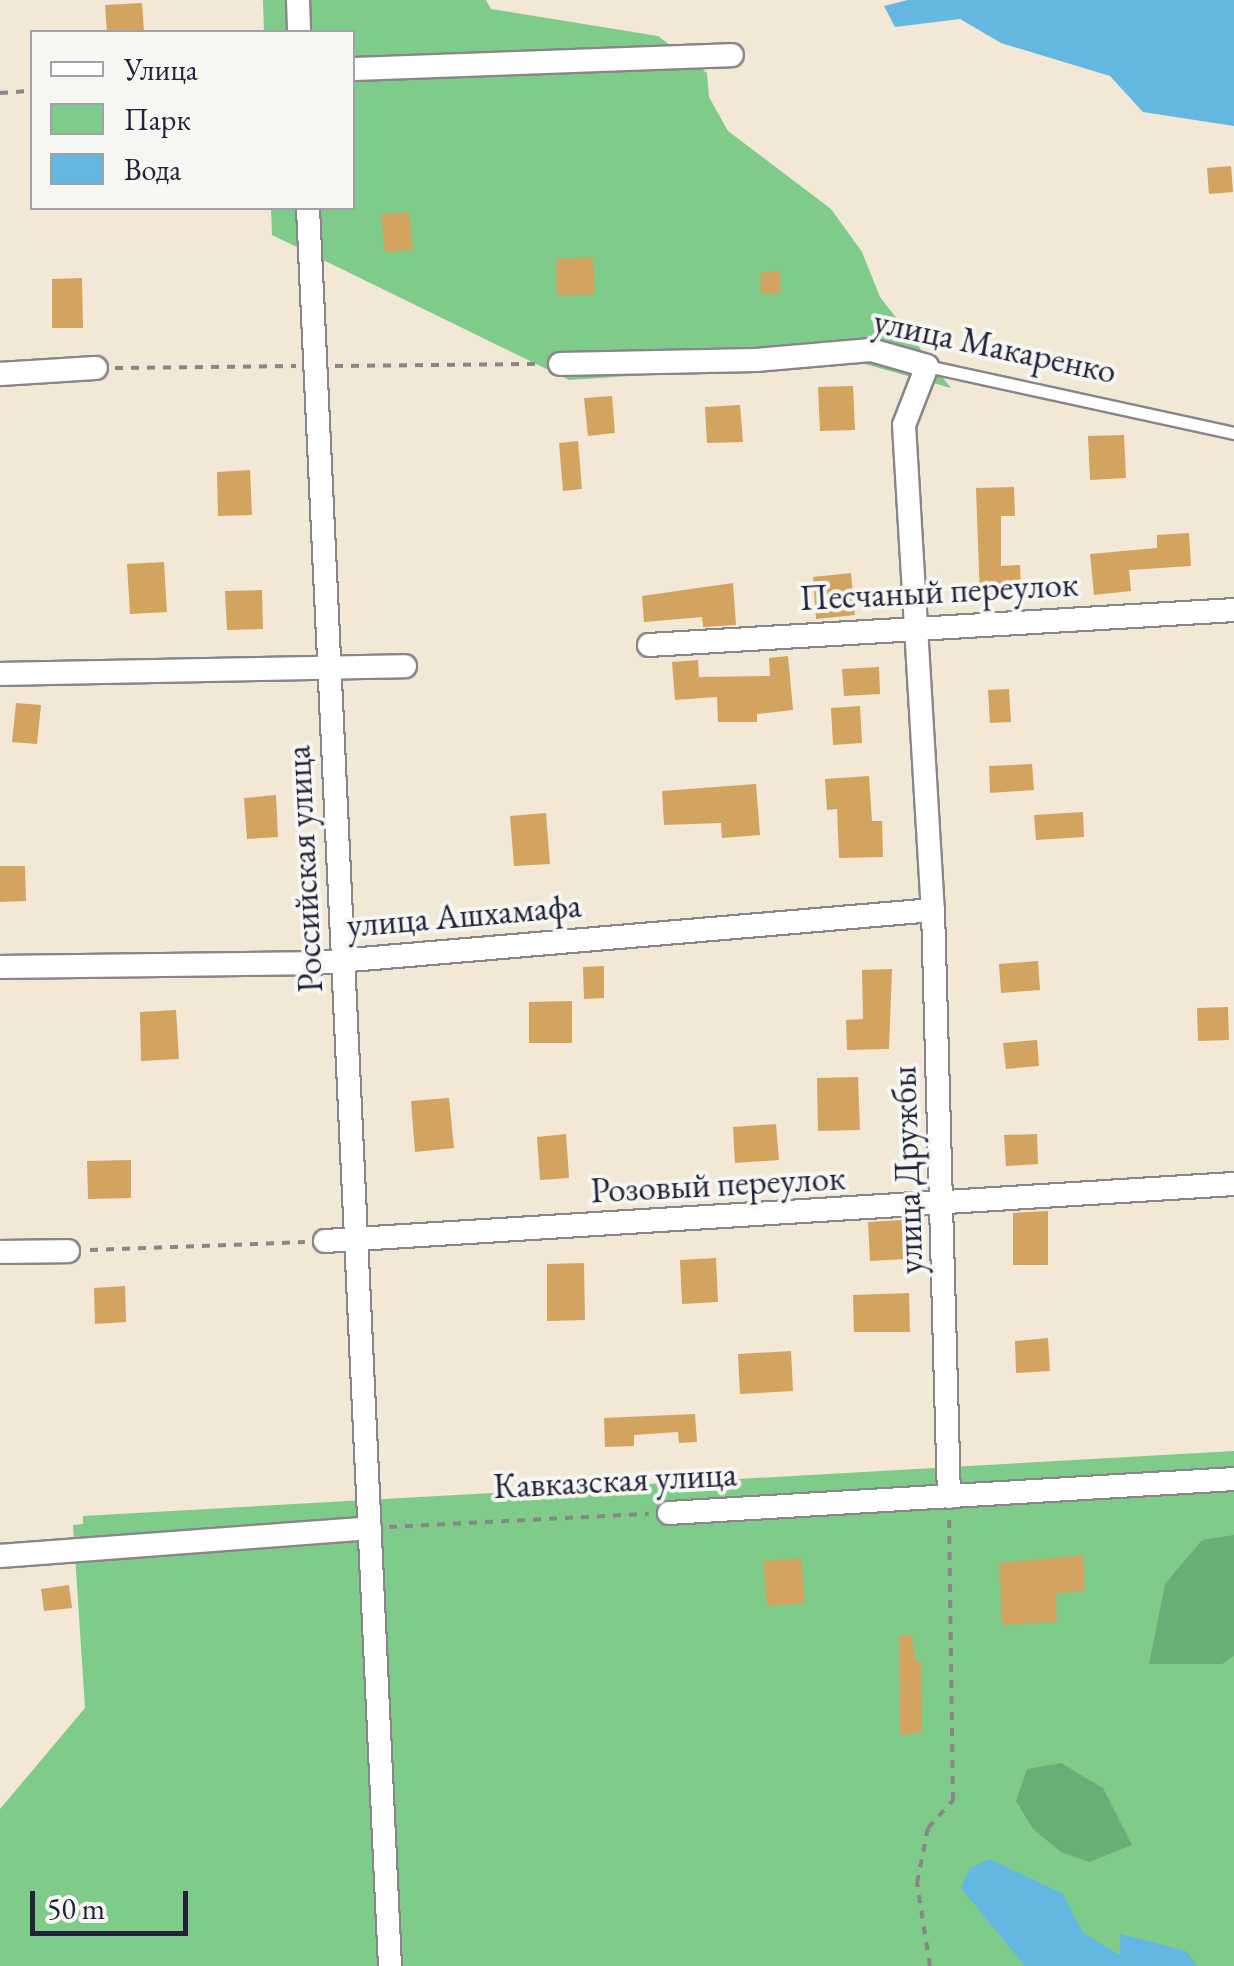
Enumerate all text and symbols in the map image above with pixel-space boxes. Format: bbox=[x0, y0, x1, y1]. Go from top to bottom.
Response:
legend bbox=[30, 30, 355, 210]
text: Улица bbox=[124, 50, 198, 89]
text: Парк bbox=[124, 100, 191, 139]
text: Вода bbox=[124, 150, 181, 189]
street label: улица Макаренко bbox=[870, 300, 1120, 392]
street label: Песчаный переулок bbox=[798, 563, 1080, 619]
street label: Российская улица bbox=[277, 744, 331, 994]
street label: улица Ашхамафа bbox=[345, 884, 583, 946]
street label: улица Дружбы bbox=[882, 1065, 932, 1275]
street label: Розовый переулок bbox=[589, 1156, 847, 1212]
street label: Кавказcкая улица bbox=[492, 1453, 738, 1507]
scale bar bbox=[35, 1871, 192, 1933]
text: 50 m bbox=[47, 1889, 105, 1928]

